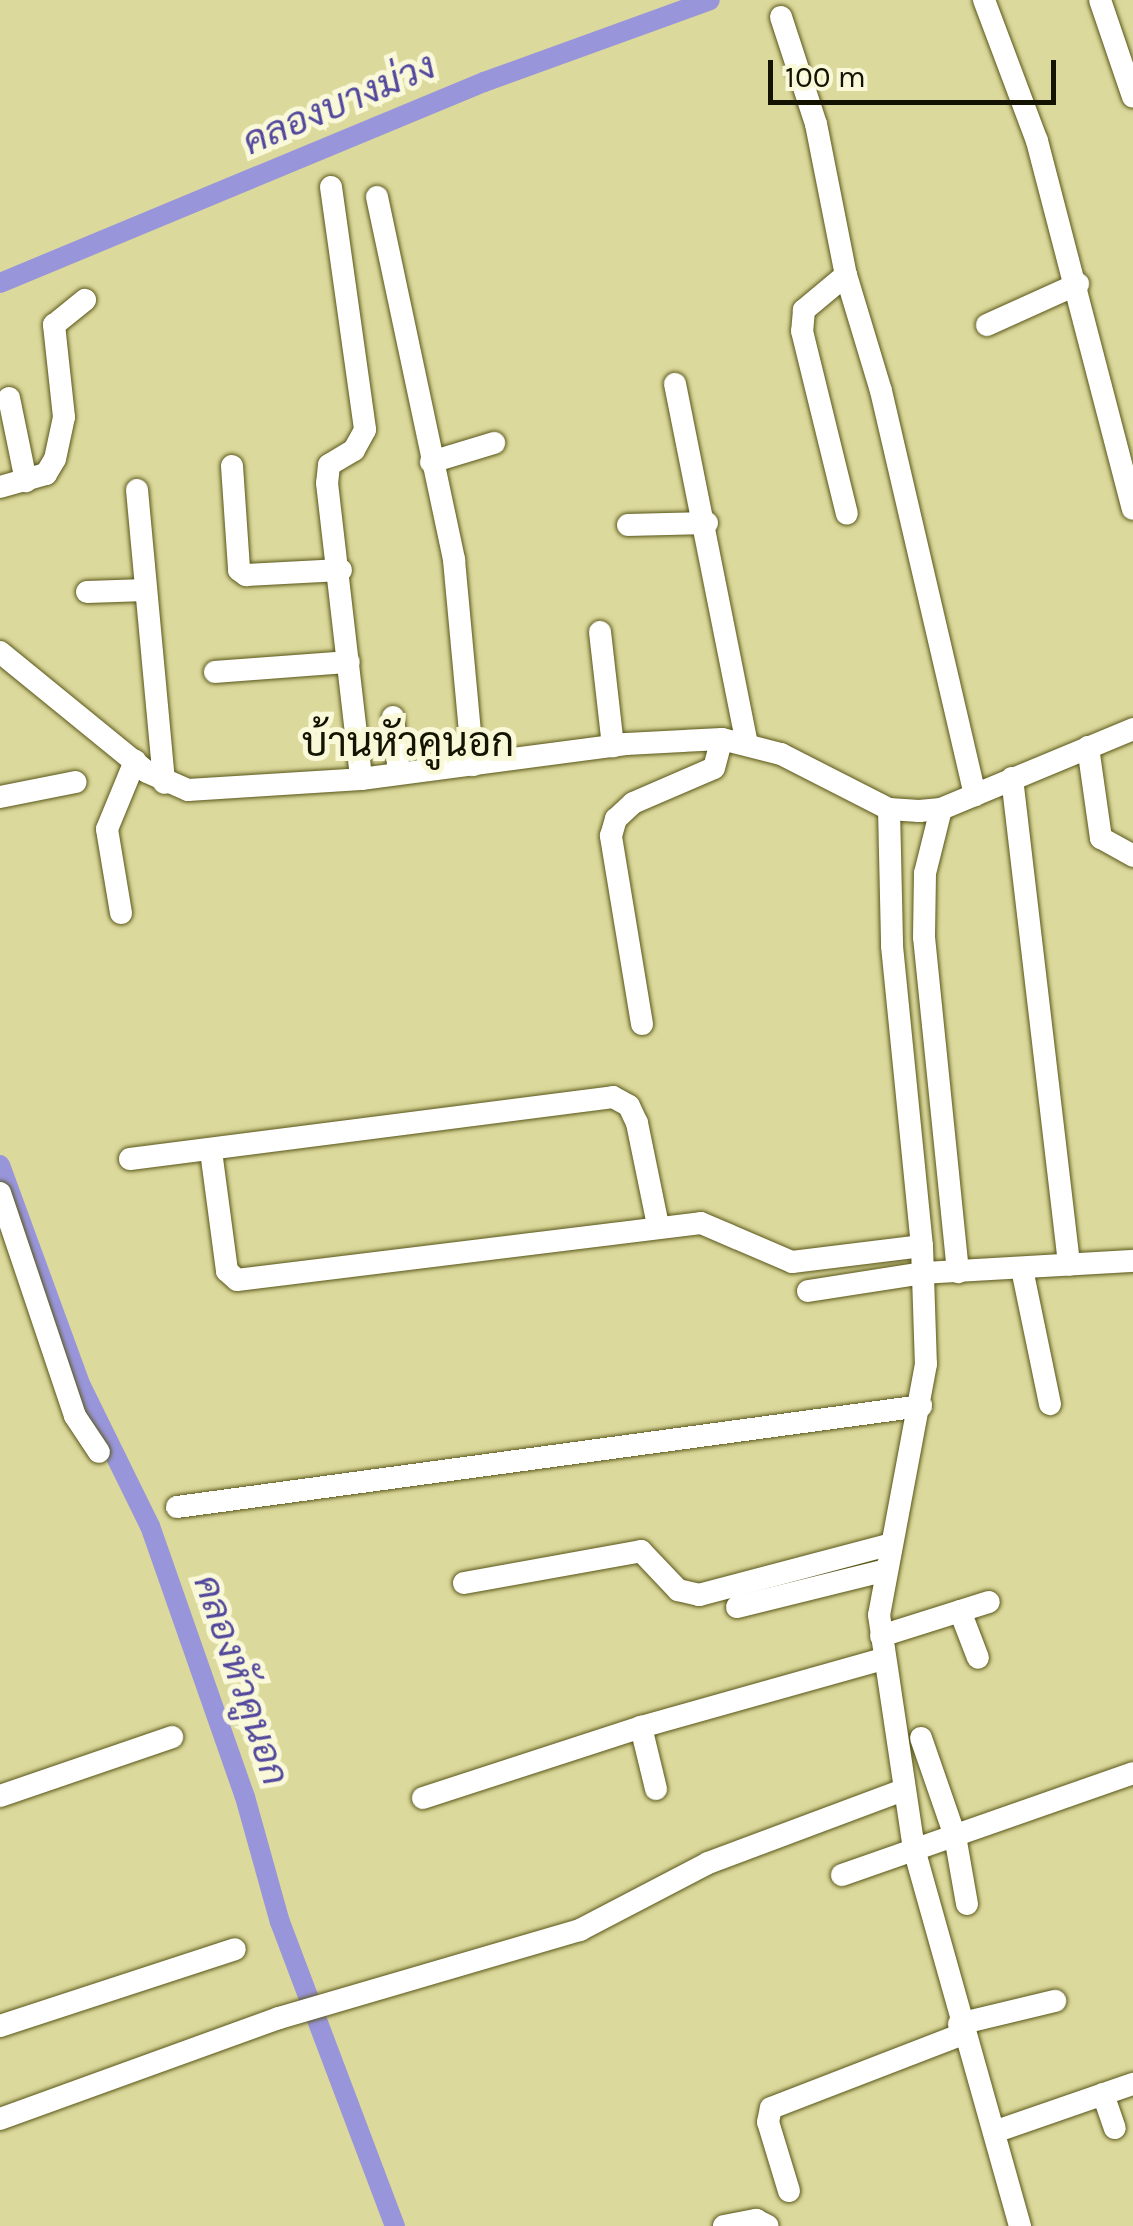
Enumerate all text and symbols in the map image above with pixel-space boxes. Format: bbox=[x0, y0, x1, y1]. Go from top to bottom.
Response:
scale bar bbox=[773, 40, 1060, 102]
water label: คลองบางม่วง bbox=[236, 43, 442, 165]
text: 100 m bbox=[785, 59, 866, 95]
district label: บ้านหัวคูนอก bbox=[302, 719, 514, 767]
water label: คลองหัวคูนอก bbox=[184, 1569, 298, 1791]

